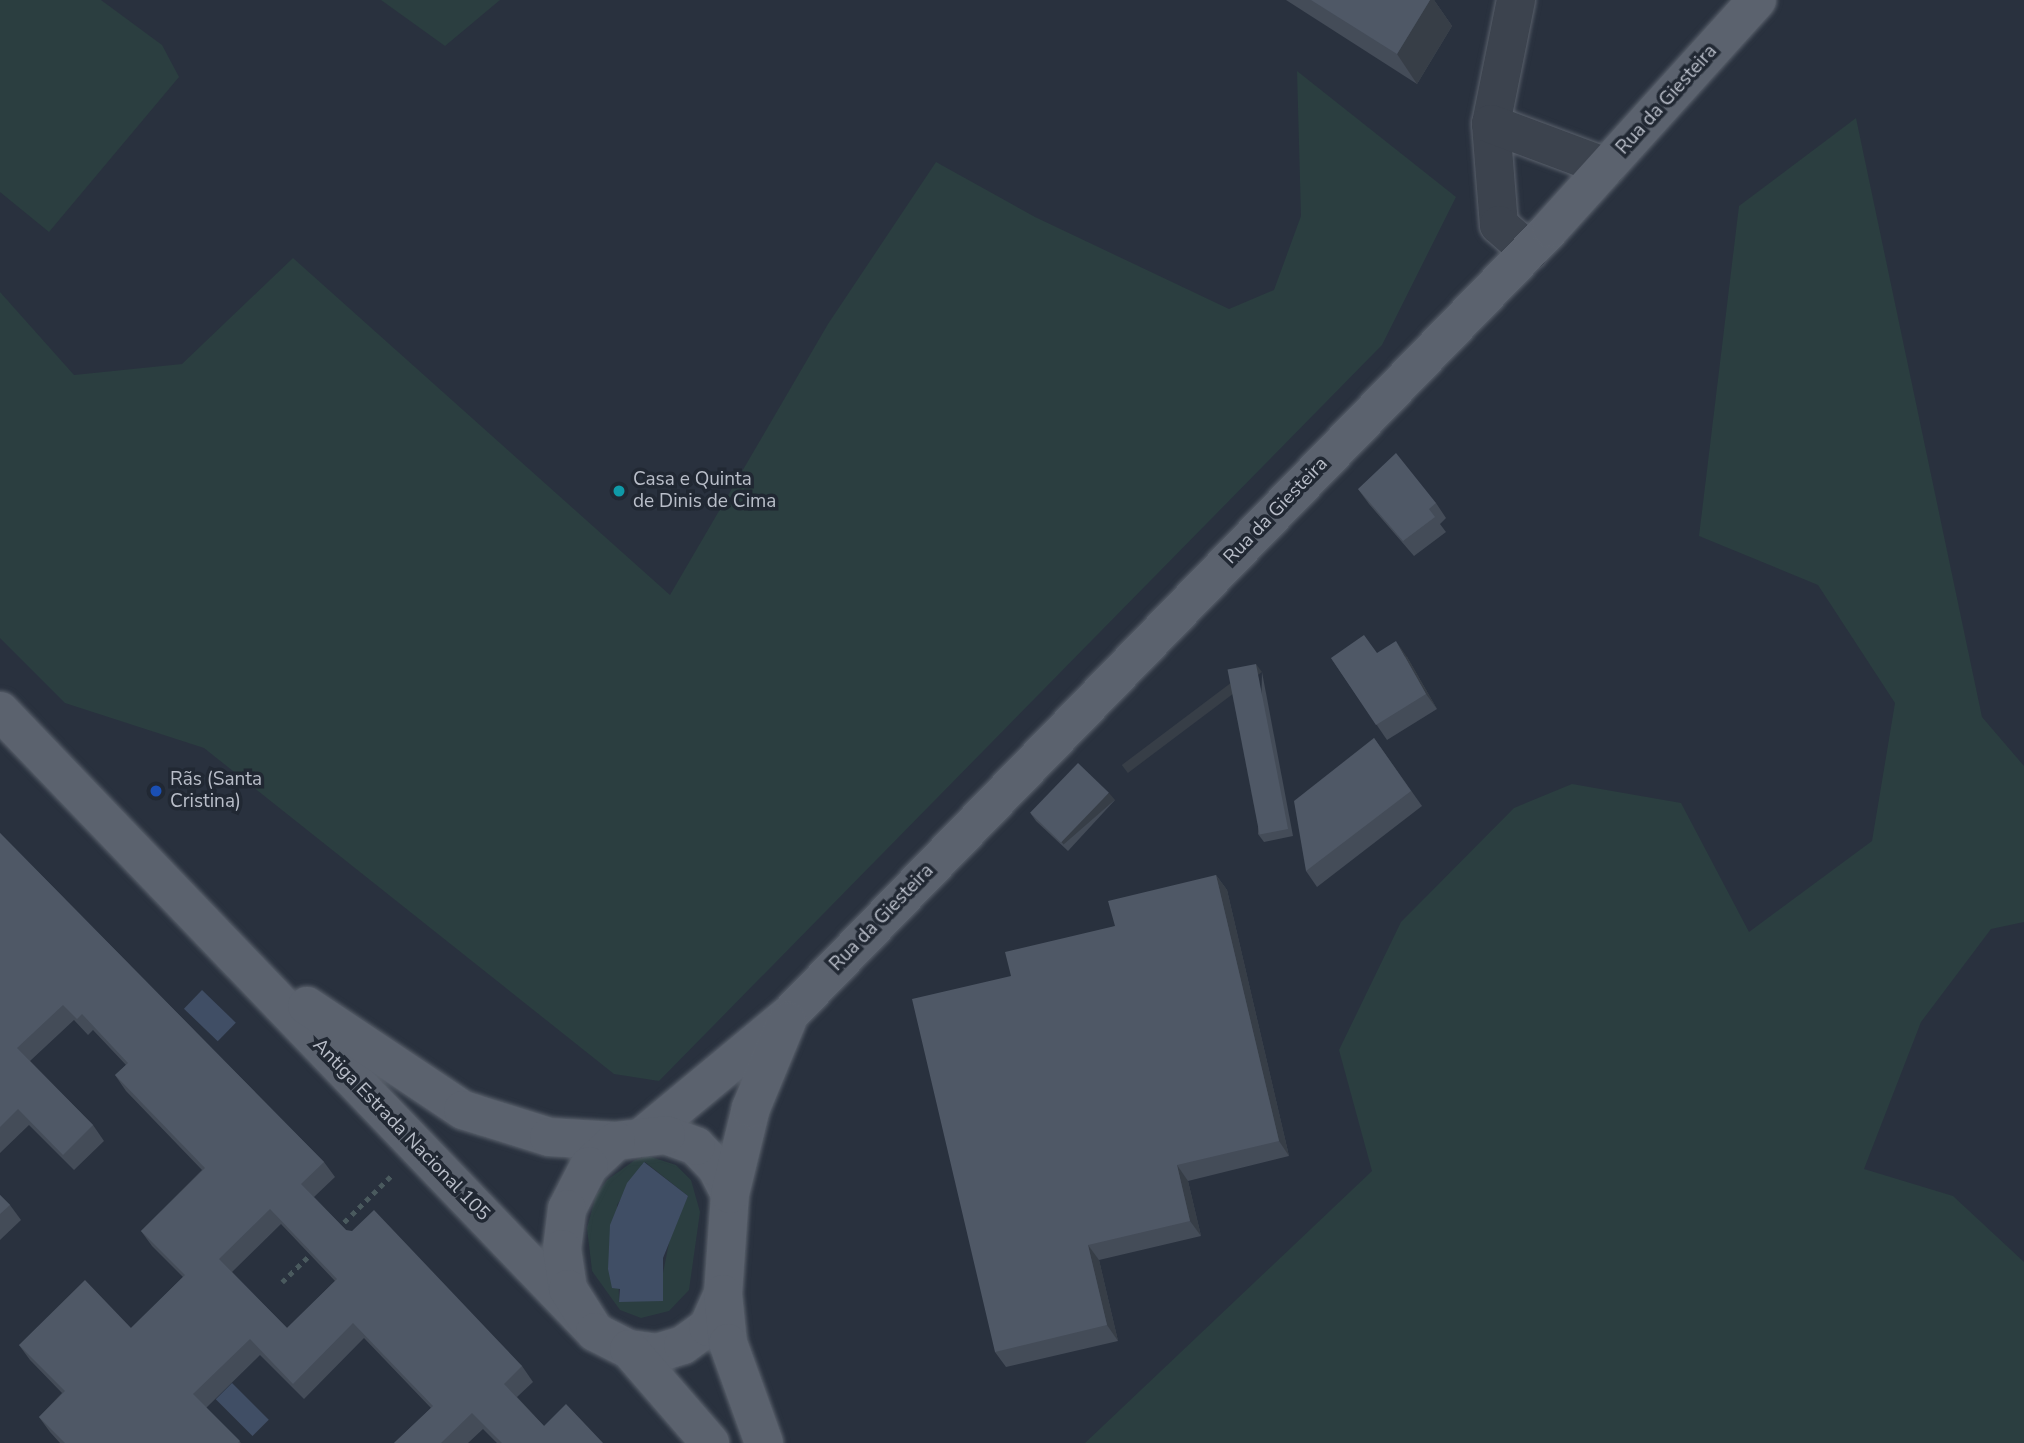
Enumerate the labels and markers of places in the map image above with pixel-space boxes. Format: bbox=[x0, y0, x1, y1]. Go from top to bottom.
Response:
place label: Casa e Quinta de Dinis de Cima bbox=[633, 469, 776, 513]
marker: Casa e Quinta de Dinis de Cima bbox=[611, 483, 627, 499]
place label: Rãs (Santa Cristina) bbox=[170, 769, 262, 813]
marker: Rãs (Santa Cristina) bbox=[148, 783, 164, 799]

